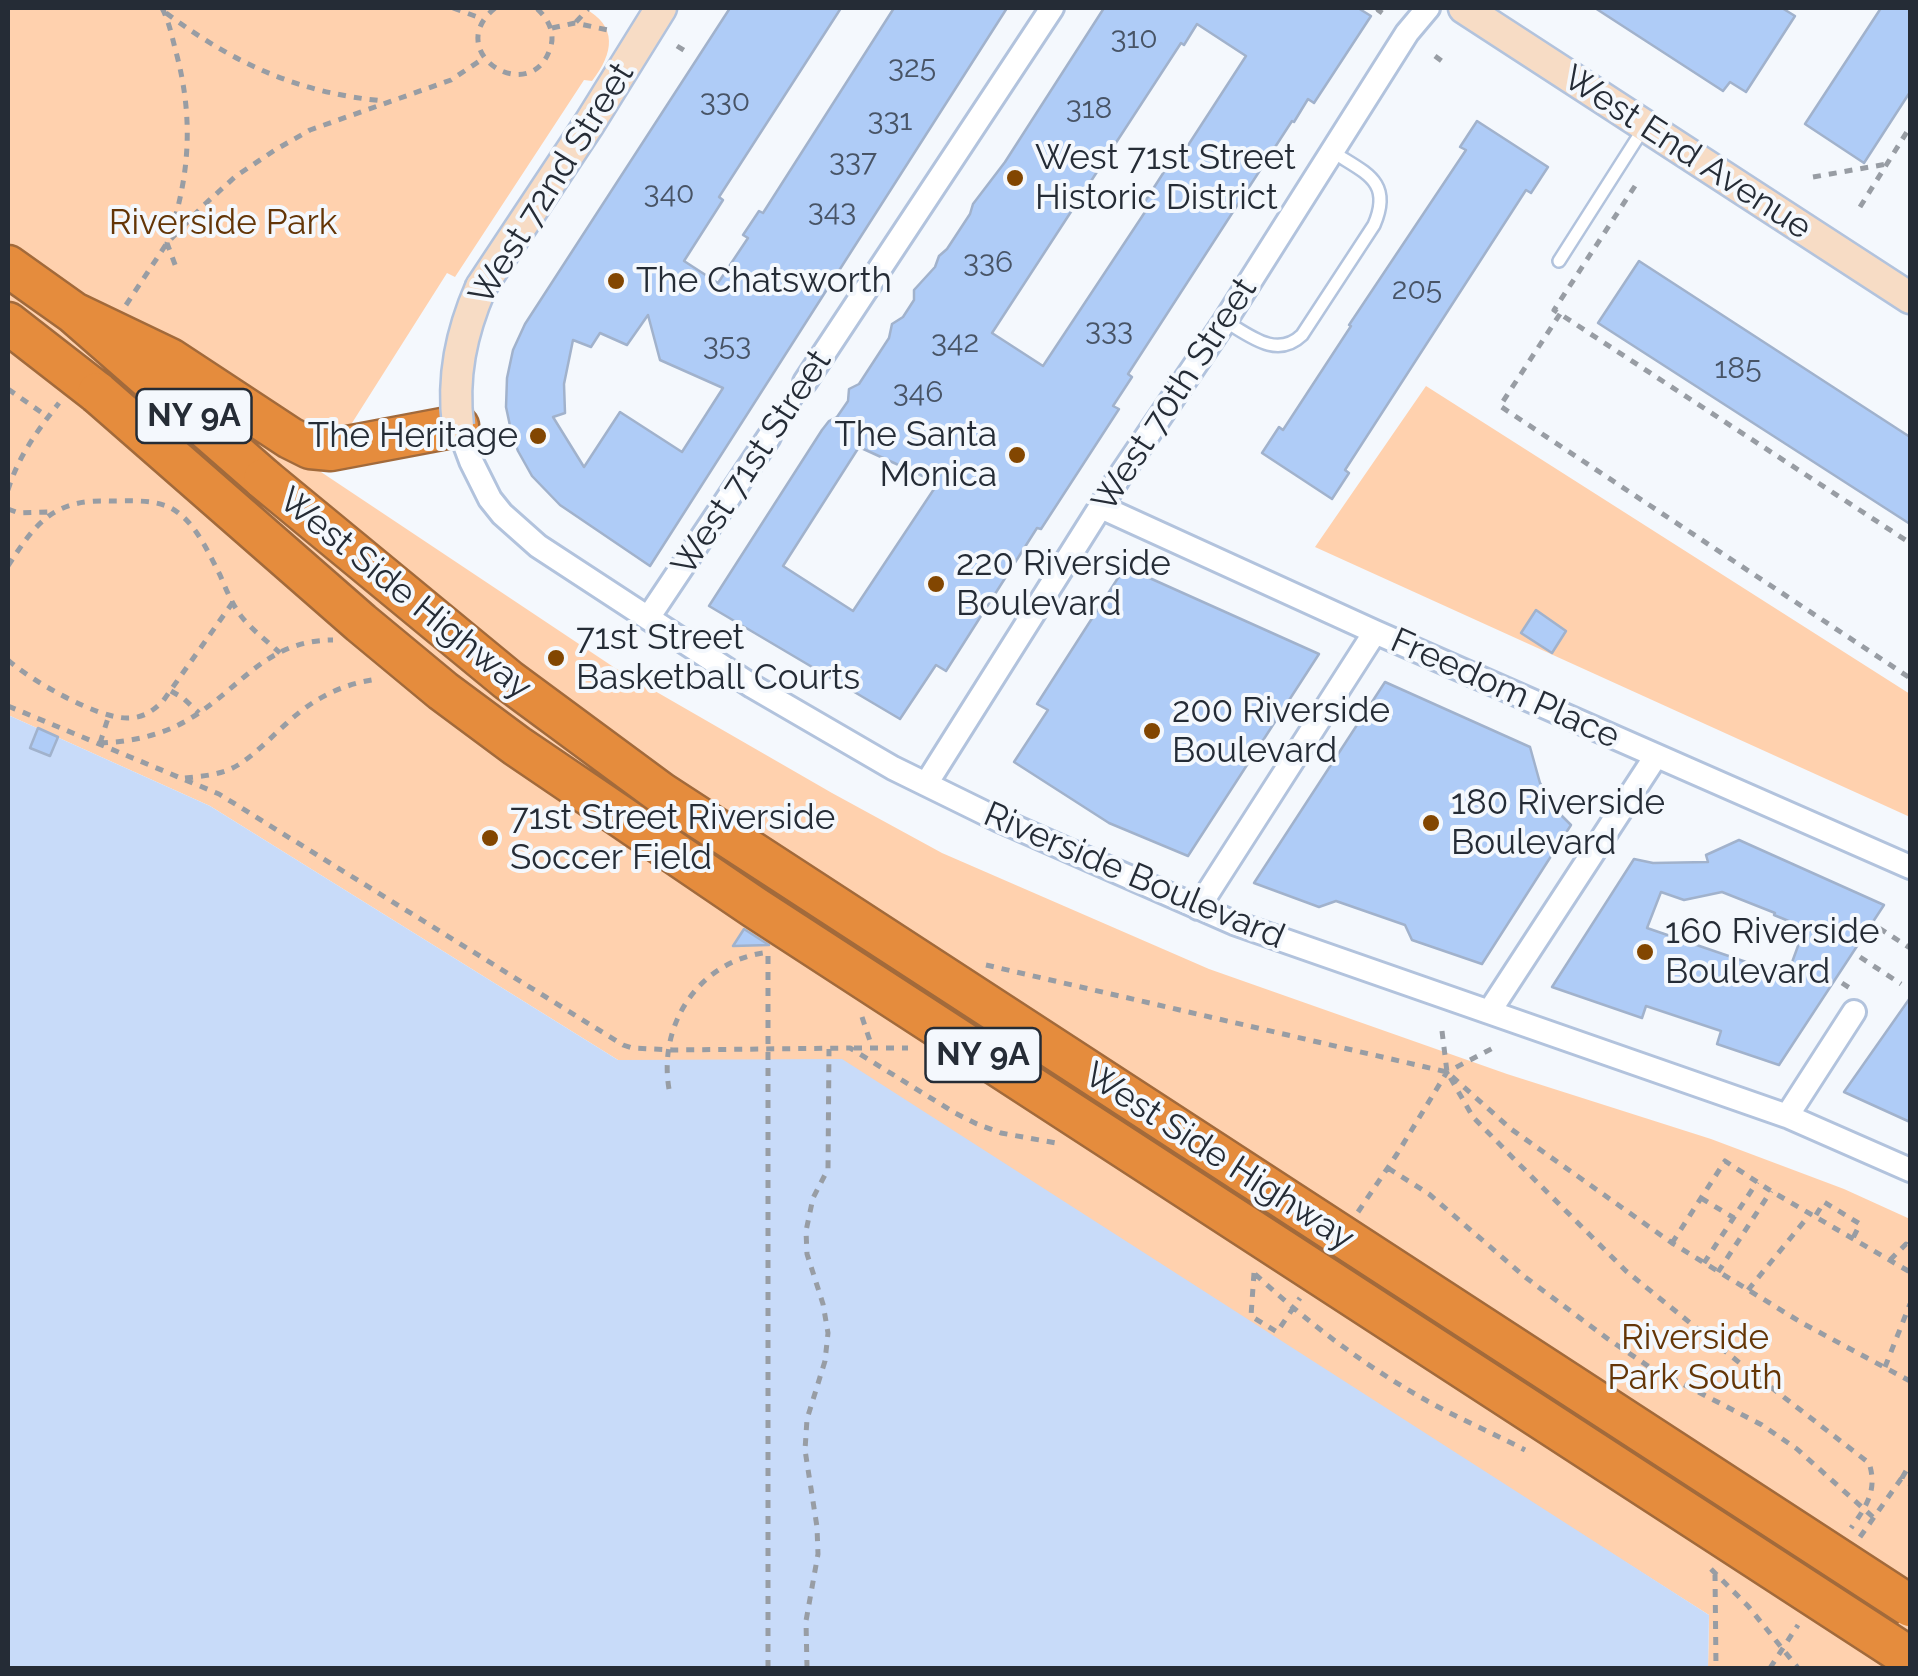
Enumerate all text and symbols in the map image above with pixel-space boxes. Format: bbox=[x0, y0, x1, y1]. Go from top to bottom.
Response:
house number: 310 bbox=[1110, 21, 1158, 57]
house number: 325 bbox=[888, 50, 936, 86]
street label: West 72nd Street bbox=[461, 55, 643, 313]
street label: West End Avenue bbox=[1555, 57, 1819, 249]
house number: 330 bbox=[700, 84, 750, 120]
house number: 318 bbox=[1066, 91, 1112, 127]
house number: 331 bbox=[868, 103, 912, 139]
place label: West 71st Street Historic District bbox=[1035, 137, 1296, 219]
house number: 337 bbox=[829, 144, 877, 180]
marker: West 71st Street Historic District bbox=[1004, 167, 1026, 189]
house number: 340 bbox=[644, 176, 694, 212]
house number: 343 bbox=[808, 194, 856, 230]
park label: Riverside Park bbox=[109, 202, 337, 244]
house number: 336 bbox=[963, 245, 1013, 281]
place label: The Chatsworth bbox=[636, 260, 892, 302]
marker: The Chatsworth bbox=[605, 270, 627, 292]
street label: West 70th Street bbox=[1084, 270, 1266, 520]
house number: 205 bbox=[1392, 272, 1442, 308]
house number: 333 bbox=[1085, 313, 1133, 349]
house number: 342 bbox=[931, 325, 979, 361]
house number: 353 bbox=[703, 328, 751, 364]
street label: West 71st Street bbox=[663, 342, 841, 584]
house number: 185 bbox=[1715, 351, 1761, 387]
house number: 346 bbox=[893, 375, 943, 411]
road number: NY 9A bbox=[136, 389, 252, 443]
place label: The Santa Monica bbox=[834, 414, 997, 496]
place label: The Heritage bbox=[308, 415, 518, 457]
marker: The Heritage bbox=[527, 425, 549, 447]
marker: The Santa Monica bbox=[1006, 444, 1028, 466]
street label: West Side Highway bbox=[270, 479, 540, 709]
place label: 220 Riverside Boulevard bbox=[956, 543, 1171, 625]
marker: 220 Riverside Boulevard bbox=[925, 573, 947, 595]
place label: 71st Street Basketball Courts bbox=[576, 617, 860, 699]
street label: Freedom Place bbox=[1384, 620, 1626, 758]
marker: 71st Street Basketball Courts bbox=[545, 647, 567, 669]
place label: 200 Riverside Boulevard bbox=[1172, 690, 1390, 772]
marker: 200 Riverside Boulevard bbox=[1141, 720, 1163, 742]
place label: 180 Riverside Boulevard bbox=[1451, 782, 1665, 864]
street label: Riverside Boulevard bbox=[977, 794, 1291, 958]
place label: 71st Street Riverside Soccer Field bbox=[510, 797, 835, 879]
marker: 180 Riverside Boulevard bbox=[1420, 812, 1442, 834]
marker: 71st Street Riverside Soccer Field bbox=[479, 827, 501, 849]
place label: 160 Riverside Boulevard bbox=[1665, 911, 1879, 993]
marker: 160 Riverside Boulevard bbox=[1634, 941, 1656, 963]
road number: NY 9A bbox=[926, 1028, 1040, 1082]
street label: West Side Highway bbox=[1076, 1054, 1362, 1260]
park label: Riverside Park South bbox=[1607, 1317, 1783, 1399]

